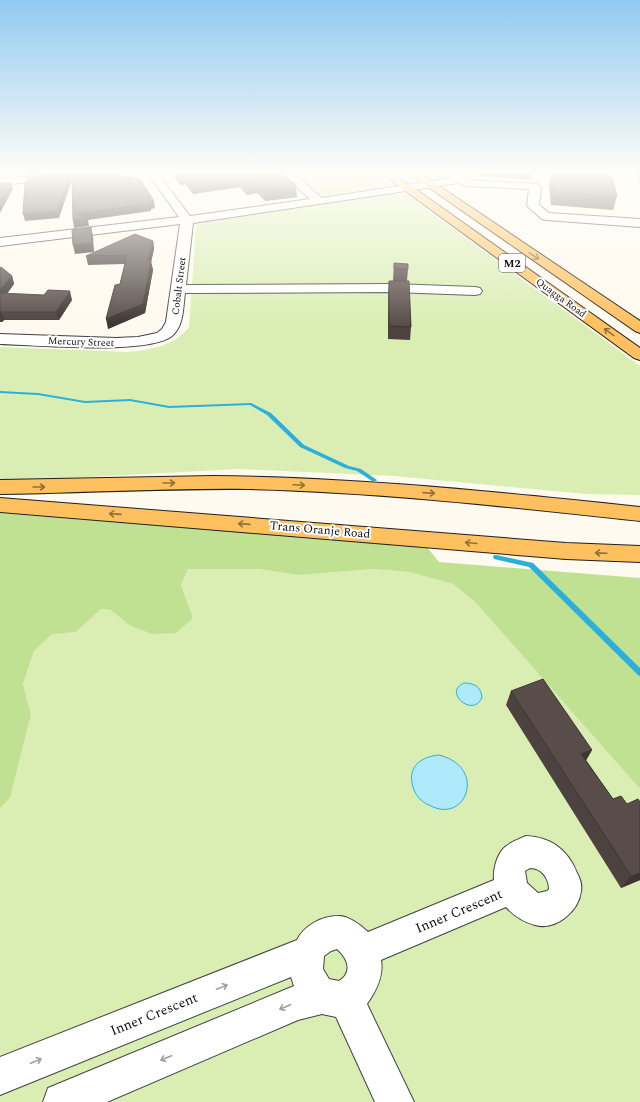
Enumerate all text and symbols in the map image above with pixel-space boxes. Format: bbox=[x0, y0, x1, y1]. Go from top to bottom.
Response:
one-way arrow bbox=[528, 252, 539, 260]
road number: M2 bbox=[499, 254, 525, 272]
street label: Cobalt Street bbox=[168, 256, 191, 316]
street label: Quagga Road bbox=[532, 274, 590, 322]
one-way arrow bbox=[603, 328, 614, 336]
street label: Mercury Street bbox=[48, 333, 115, 351]
one-way arrow bbox=[162, 479, 175, 487]
one-way arrow bbox=[292, 481, 305, 488]
one-way arrow bbox=[32, 483, 45, 491]
one-way arrow bbox=[422, 489, 435, 496]
one-way arrow bbox=[109, 511, 122, 518]
street label: Trans Oranje Road bbox=[269, 516, 371, 544]
one-way arrow bbox=[238, 521, 251, 528]
one-way arrow bbox=[465, 540, 478, 547]
one-way arrow bbox=[595, 549, 608, 556]
street label: Inner Crescent bbox=[412, 883, 506, 939]
one-way arrow bbox=[215, 982, 227, 990]
street label: Inner Crescent bbox=[107, 987, 201, 1041]
one-way arrow bbox=[280, 1004, 292, 1012]
one-way arrow bbox=[160, 1055, 172, 1062]
one-way arrow bbox=[30, 1057, 42, 1064]

